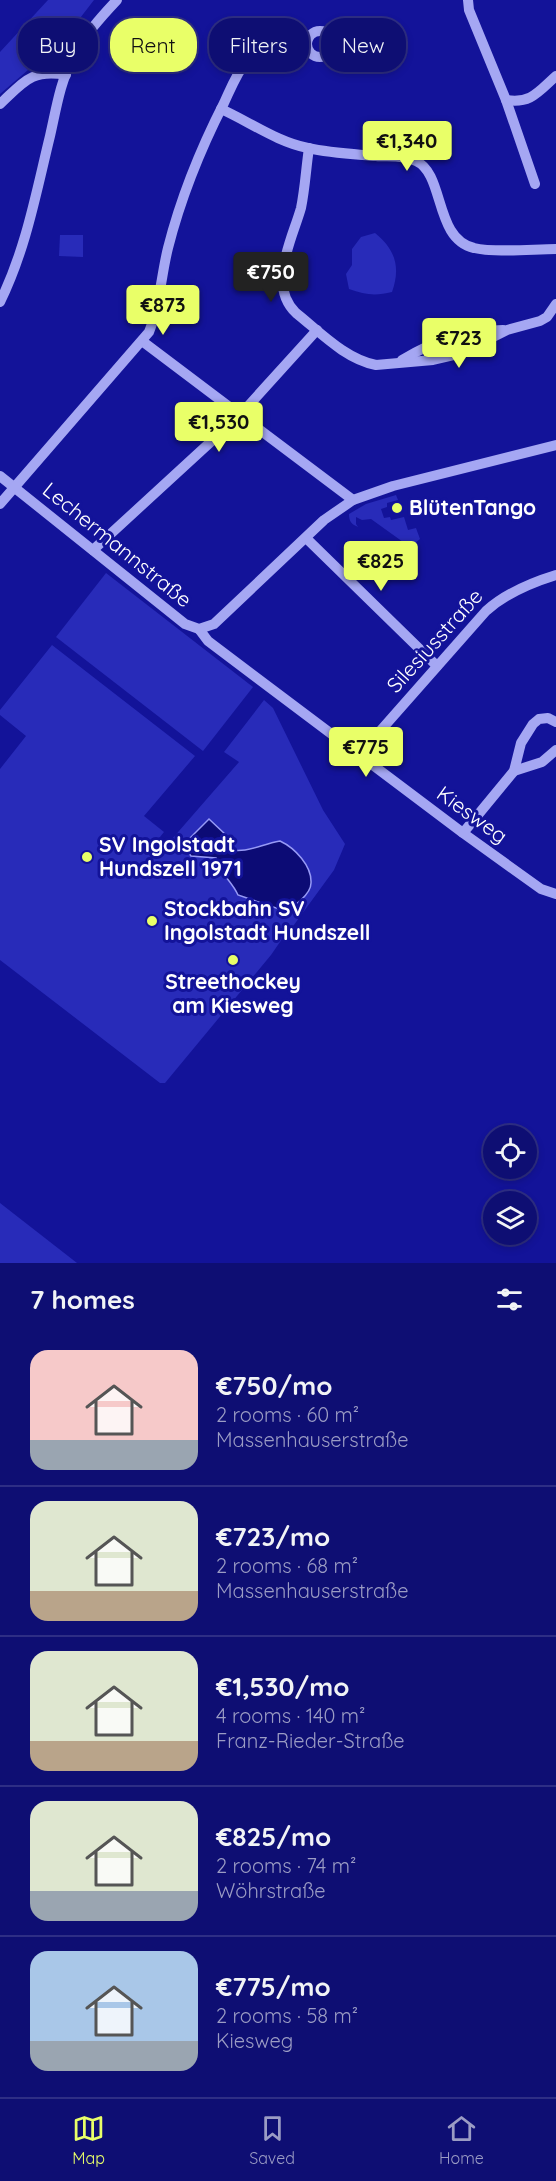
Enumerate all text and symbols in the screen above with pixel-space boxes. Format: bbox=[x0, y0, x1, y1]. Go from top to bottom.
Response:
chip: Buy bbox=[18, 18, 98, 72]
chip: Rent bbox=[110, 18, 197, 72]
chip: Filters bbox=[209, 18, 309, 72]
chip: New bbox=[321, 18, 406, 72]
pin: €1,340 bbox=[358, 121, 456, 172]
text: €1,340 bbox=[377, 128, 437, 153]
pin: €750 bbox=[235, 252, 307, 303]
text: €750 bbox=[247, 259, 295, 284]
pin: €873 bbox=[127, 285, 199, 336]
text: €873 bbox=[140, 292, 186, 317]
pin: €723 bbox=[423, 318, 495, 369]
text: €723 bbox=[436, 325, 482, 350]
pin: €1,530 bbox=[170, 402, 268, 453]
text: €1,530 bbox=[189, 409, 249, 434]
street label: Lechermannstraße bbox=[38, 476, 197, 612]
place label: BlütenTango bbox=[409, 494, 536, 520]
marker: BlütenTango bbox=[390, 501, 404, 515]
pin: €825 bbox=[345, 541, 417, 592]
text: €825 bbox=[358, 548, 404, 573]
street label: Silesiusstraße bbox=[381, 583, 488, 698]
pin: €775 bbox=[330, 727, 402, 778]
text: €775 bbox=[343, 734, 389, 759]
street label: Kiesweg bbox=[432, 780, 513, 849]
place label: SV Ingolstadt Hundszell 1971 bbox=[99, 831, 242, 881]
marker: SV Ingolstadt Hundszell 1971 bbox=[80, 850, 94, 864]
place label: Stockbahn SV Ingolstadt Hundszell bbox=[164, 895, 371, 945]
marker: Stockbahn SV Ingolstadt Hundszell bbox=[145, 914, 159, 928]
marker: Streethockey am Kiesweg bbox=[226, 953, 240, 967]
place label: Streethockey am Kiesweg bbox=[165, 968, 301, 1018]
map controls bbox=[483, 1125, 537, 1245]
button: locate bbox=[483, 1125, 537, 1179]
button: layers bbox=[483, 1191, 537, 1245]
text: 7 homes bbox=[30, 1283, 135, 1316]
icon: filters bbox=[493, 1283, 526, 1316]
text: €750/mo bbox=[216, 1369, 332, 1402]
icon: home bbox=[78, 1374, 150, 1446]
text: 2 rooms · 60 m² bbox=[216, 1402, 359, 1427]
text: Massenhauserstraße bbox=[216, 1427, 408, 1452]
text: €723/mo bbox=[216, 1520, 330, 1553]
icon: home bbox=[78, 1525, 150, 1597]
text: 2 rooms · 68 m² bbox=[216, 1553, 358, 1578]
text: Massenhauserstraße bbox=[216, 1578, 408, 1603]
text: €1,530/mo bbox=[216, 1670, 349, 1703]
icon: home bbox=[78, 1675, 150, 1747]
text: 4 rooms · 140 m² bbox=[216, 1703, 365, 1728]
text: Franz-Rieder-Straße bbox=[216, 1728, 405, 1753]
text: €825/mo bbox=[216, 1820, 331, 1853]
icon: home bbox=[78, 1825, 150, 1897]
text: 2 rooms · 74 m² bbox=[216, 1853, 356, 1878]
text: Wöhrstraße bbox=[216, 1878, 326, 1903]
text: €775/mo bbox=[216, 1970, 331, 2003]
icon: home bbox=[78, 1975, 150, 2047]
text: 2 rooms · 58 m² bbox=[216, 2003, 358, 2028]
text: Kiesweg bbox=[216, 2028, 293, 2053]
tab: Map bbox=[72, 2112, 105, 2168]
tab: Saved bbox=[249, 2112, 295, 2168]
tab: Home bbox=[439, 2112, 484, 2168]

